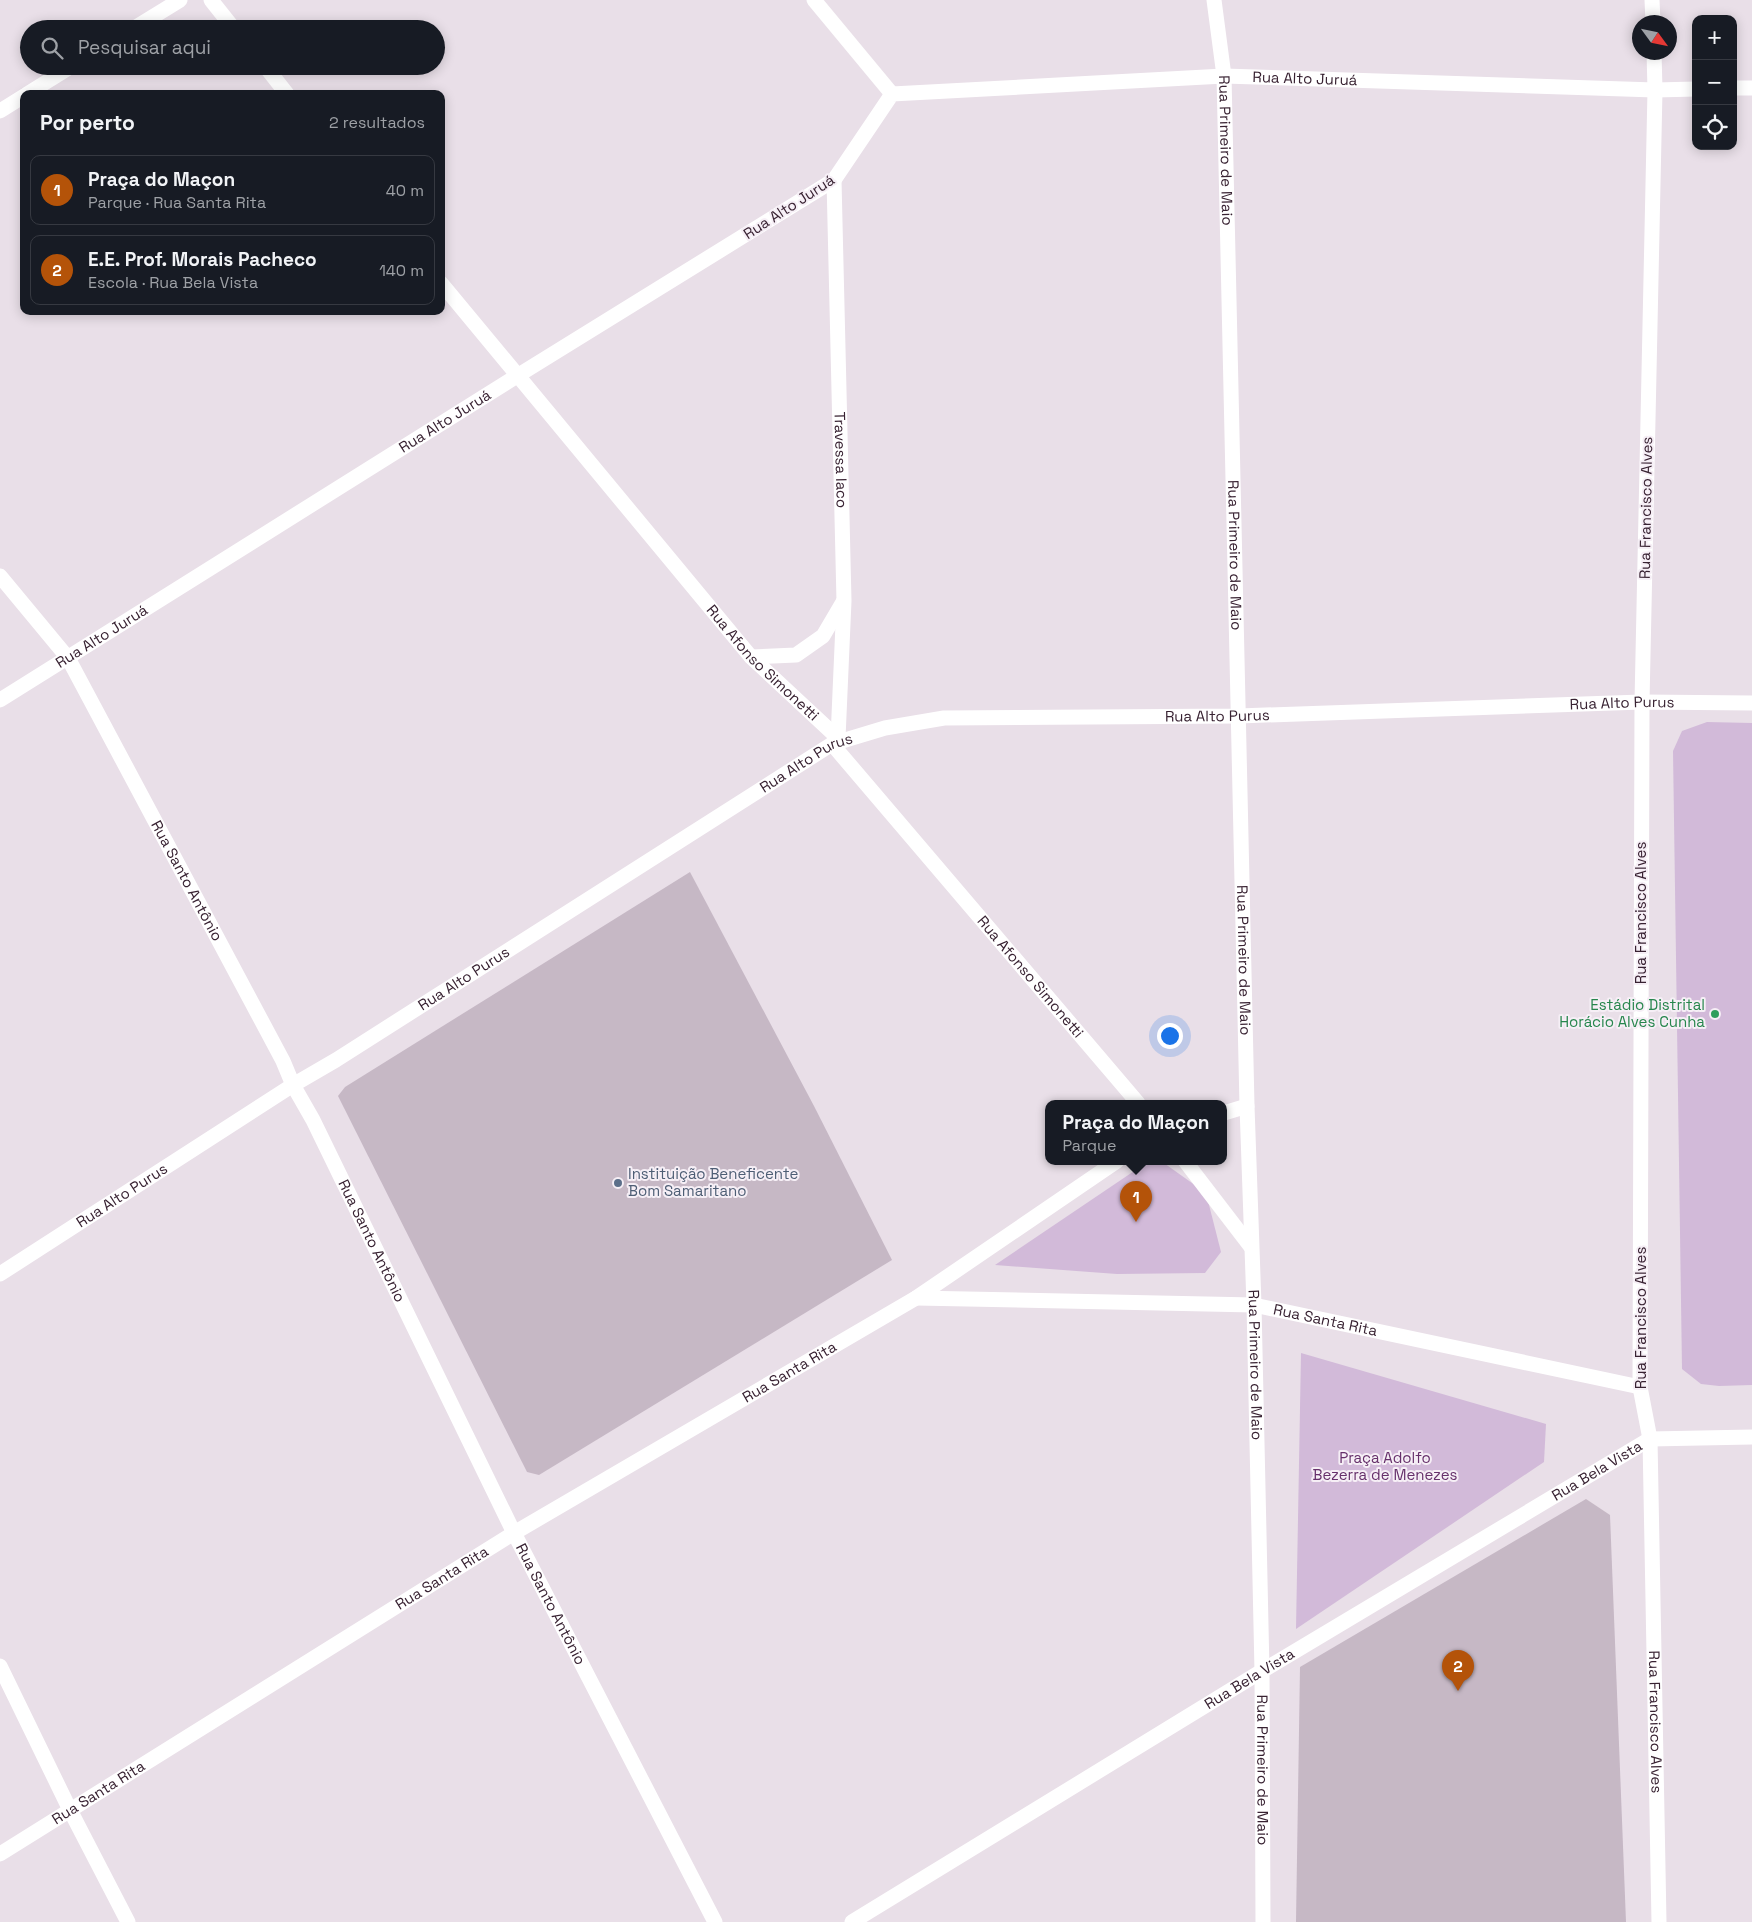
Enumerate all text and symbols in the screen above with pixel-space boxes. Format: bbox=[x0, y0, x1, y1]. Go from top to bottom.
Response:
north arrow bbox=[1632, 15, 1677, 60]
map controls bbox=[1692, 15, 1737, 150]
button: + bbox=[1692, 15, 1737, 60]
search box bbox=[20, 20, 445, 75]
icon: search bbox=[38, 34, 66, 62]
text: Pesquisar aqui bbox=[78, 35, 211, 60]
button: − bbox=[1692, 60, 1737, 105]
street label: Rua Alto Juruá bbox=[1252, 67, 1358, 89]
street label: Rua Primeiro de Maio bbox=[1215, 75, 1237, 226]
button: locate bbox=[1692, 105, 1737, 150]
text: Por perto bbox=[40, 109, 135, 136]
text: 2 resultados bbox=[329, 112, 425, 133]
text: Praça do Maçon bbox=[88, 167, 235, 192]
street label: Rua Alto Juruá bbox=[740, 170, 838, 243]
text: 1 bbox=[53, 180, 61, 201]
text: 40 m bbox=[386, 180, 424, 201]
text: Parque · Rua Santa Rita bbox=[88, 192, 266, 213]
text: E.E. Prof. Morais Pacheco bbox=[88, 247, 317, 272]
text: 2 bbox=[52, 260, 62, 281]
text: 140 m bbox=[379, 260, 424, 281]
text: Escola · Rua Bela Vista bbox=[88, 272, 258, 293]
street label: Rua Alto Juruá bbox=[395, 385, 494, 457]
street label: Travessa Iaco bbox=[831, 411, 852, 508]
street label: Rua Francisco Alves bbox=[1635, 436, 1656, 579]
street label: Rua Primeiro de Maio bbox=[1224, 480, 1246, 631]
street label: Rua Alto Juruá bbox=[52, 600, 151, 672]
street label: Rua Afonso Simonetti bbox=[703, 601, 823, 725]
street label: Rua Alto Purus bbox=[1569, 692, 1675, 714]
street label: Rua Alto Purus bbox=[1165, 705, 1270, 726]
street label: Rua Alto Purus bbox=[756, 728, 855, 797]
street label: Rua Santo Antônio bbox=[147, 817, 227, 944]
street label: Rua Francisco Alves bbox=[1631, 842, 1650, 984]
street label: Rua Primeiro de Maio bbox=[1233, 885, 1255, 1036]
street label: Rua Afonso Simonetti bbox=[973, 911, 1088, 1041]
street label: Rua Alto Purus bbox=[414, 942, 513, 1014]
place label: Estádio Distrital Horácio Alves Cunha bbox=[1559, 995, 1705, 1031]
marker: Estádio Distrital Horácio Alves Cunha bbox=[1709, 1008, 1721, 1020]
your location bbox=[1157, 1023, 1183, 1049]
popup bbox=[1045, 1100, 1227, 1165]
text: Praça do Maçon bbox=[1062, 1110, 1210, 1135]
text: Parque bbox=[1062, 1135, 1116, 1156]
street label: Rua Alto Purus bbox=[72, 1159, 171, 1231]
place label: Instituição Beneficente Bom Samaritano bbox=[628, 1164, 798, 1200]
street label: Rua Santo Antônio bbox=[334, 1176, 410, 1305]
marker: Instituição Beneficente Bom Samaritano bbox=[612, 1177, 624, 1189]
pin: 1 bbox=[1120, 1181, 1152, 1222]
street label: Rua Francisco Alves bbox=[1631, 1247, 1650, 1389]
street label: Rua Primeiro de Maio bbox=[1244, 1289, 1267, 1440]
street label: Rua Santa Rita bbox=[1272, 1299, 1380, 1340]
street label: Rua Santa Rita bbox=[739, 1336, 840, 1407]
street label: Rua Bela Vista bbox=[1548, 1436, 1646, 1505]
park label: Praça Adolfo Bezerra de Menezes bbox=[1313, 1448, 1458, 1484]
street label: Rua Santo Antônio bbox=[512, 1540, 590, 1668]
street label: Rua Santa Rita bbox=[392, 1541, 492, 1614]
street label: Rua Bela Vista bbox=[1201, 1644, 1298, 1713]
pin: 2 bbox=[1442, 1650, 1474, 1691]
street label: Rua Francisco Alves bbox=[1645, 1650, 1667, 1793]
street label: Rua Primeiro de Maio bbox=[1253, 1695, 1273, 1845]
street label: Rua Santa Rita bbox=[48, 1756, 148, 1828]

